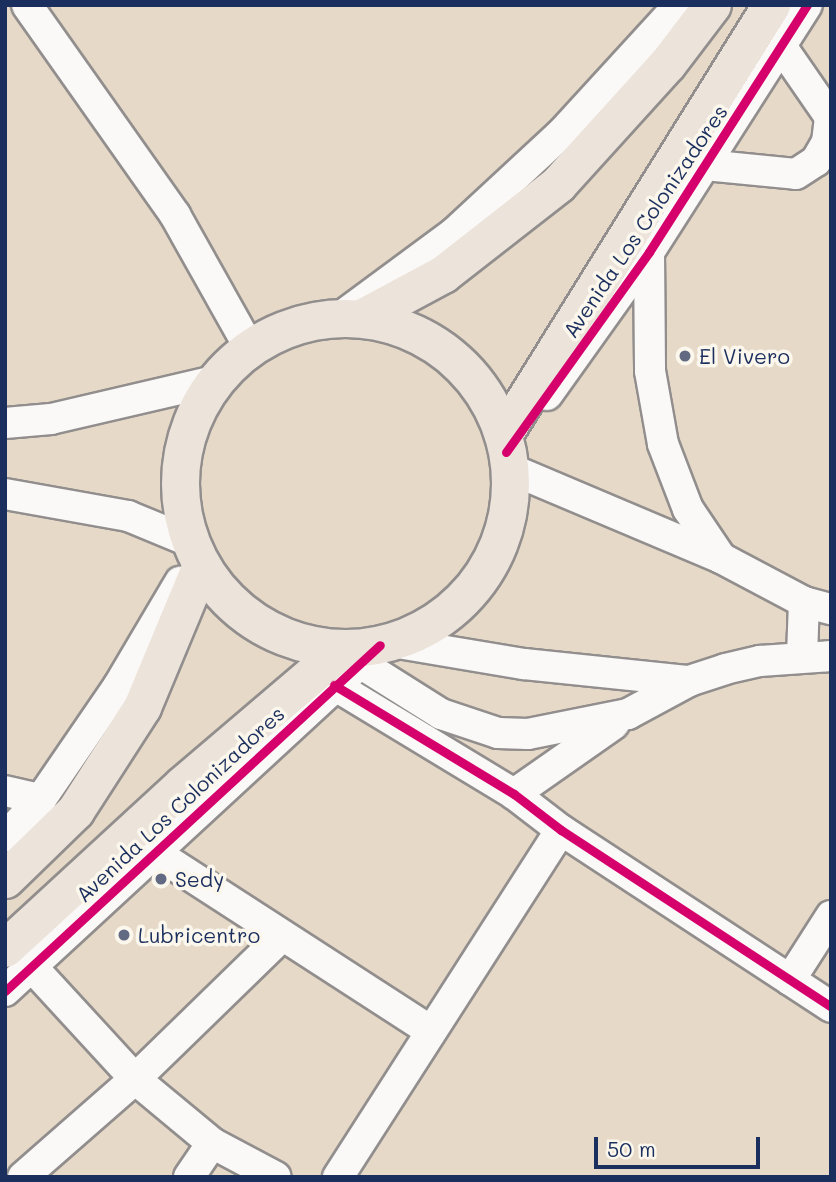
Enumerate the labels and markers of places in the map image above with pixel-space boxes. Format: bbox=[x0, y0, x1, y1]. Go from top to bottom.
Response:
place label: El Vivero bbox=[699, 343, 790, 369]
marker: El Vivero bbox=[677, 348, 693, 364]
place label: Sedy bbox=[175, 866, 224, 892]
marker: Sedy bbox=[153, 871, 169, 887]
place label: Lubricentro bbox=[138, 922, 260, 948]
marker: Lubricentro bbox=[116, 927, 132, 943]

